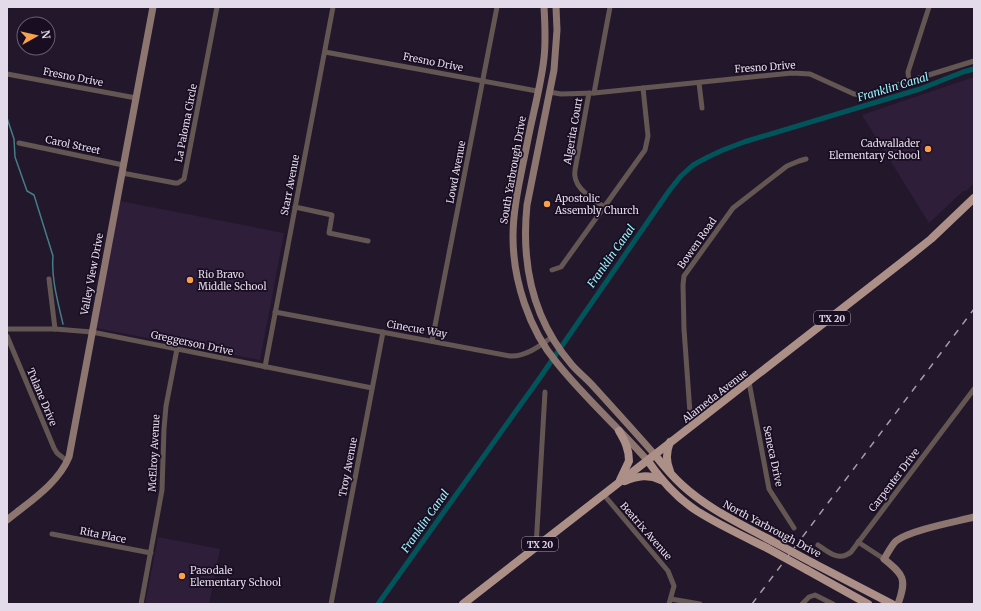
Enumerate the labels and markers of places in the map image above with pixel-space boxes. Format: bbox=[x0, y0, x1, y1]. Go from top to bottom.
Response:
place label: Cadwallader Elementary School bbox=[829, 137, 920, 162]
marker: Cadwallader Elementary School bbox=[923, 144, 933, 154]
place label: Apostolic Assembly Church bbox=[554, 192, 639, 217]
marker: Apostolic Assembly Church bbox=[542, 199, 552, 209]
place label: Rio Bravo Middle School bbox=[198, 268, 267, 293]
marker: Rio Bravo Middle School bbox=[185, 275, 195, 285]
place label: Pasodale Elementary School bbox=[190, 564, 281, 589]
marker: Pasodale Elementary School bbox=[177, 571, 187, 581]

